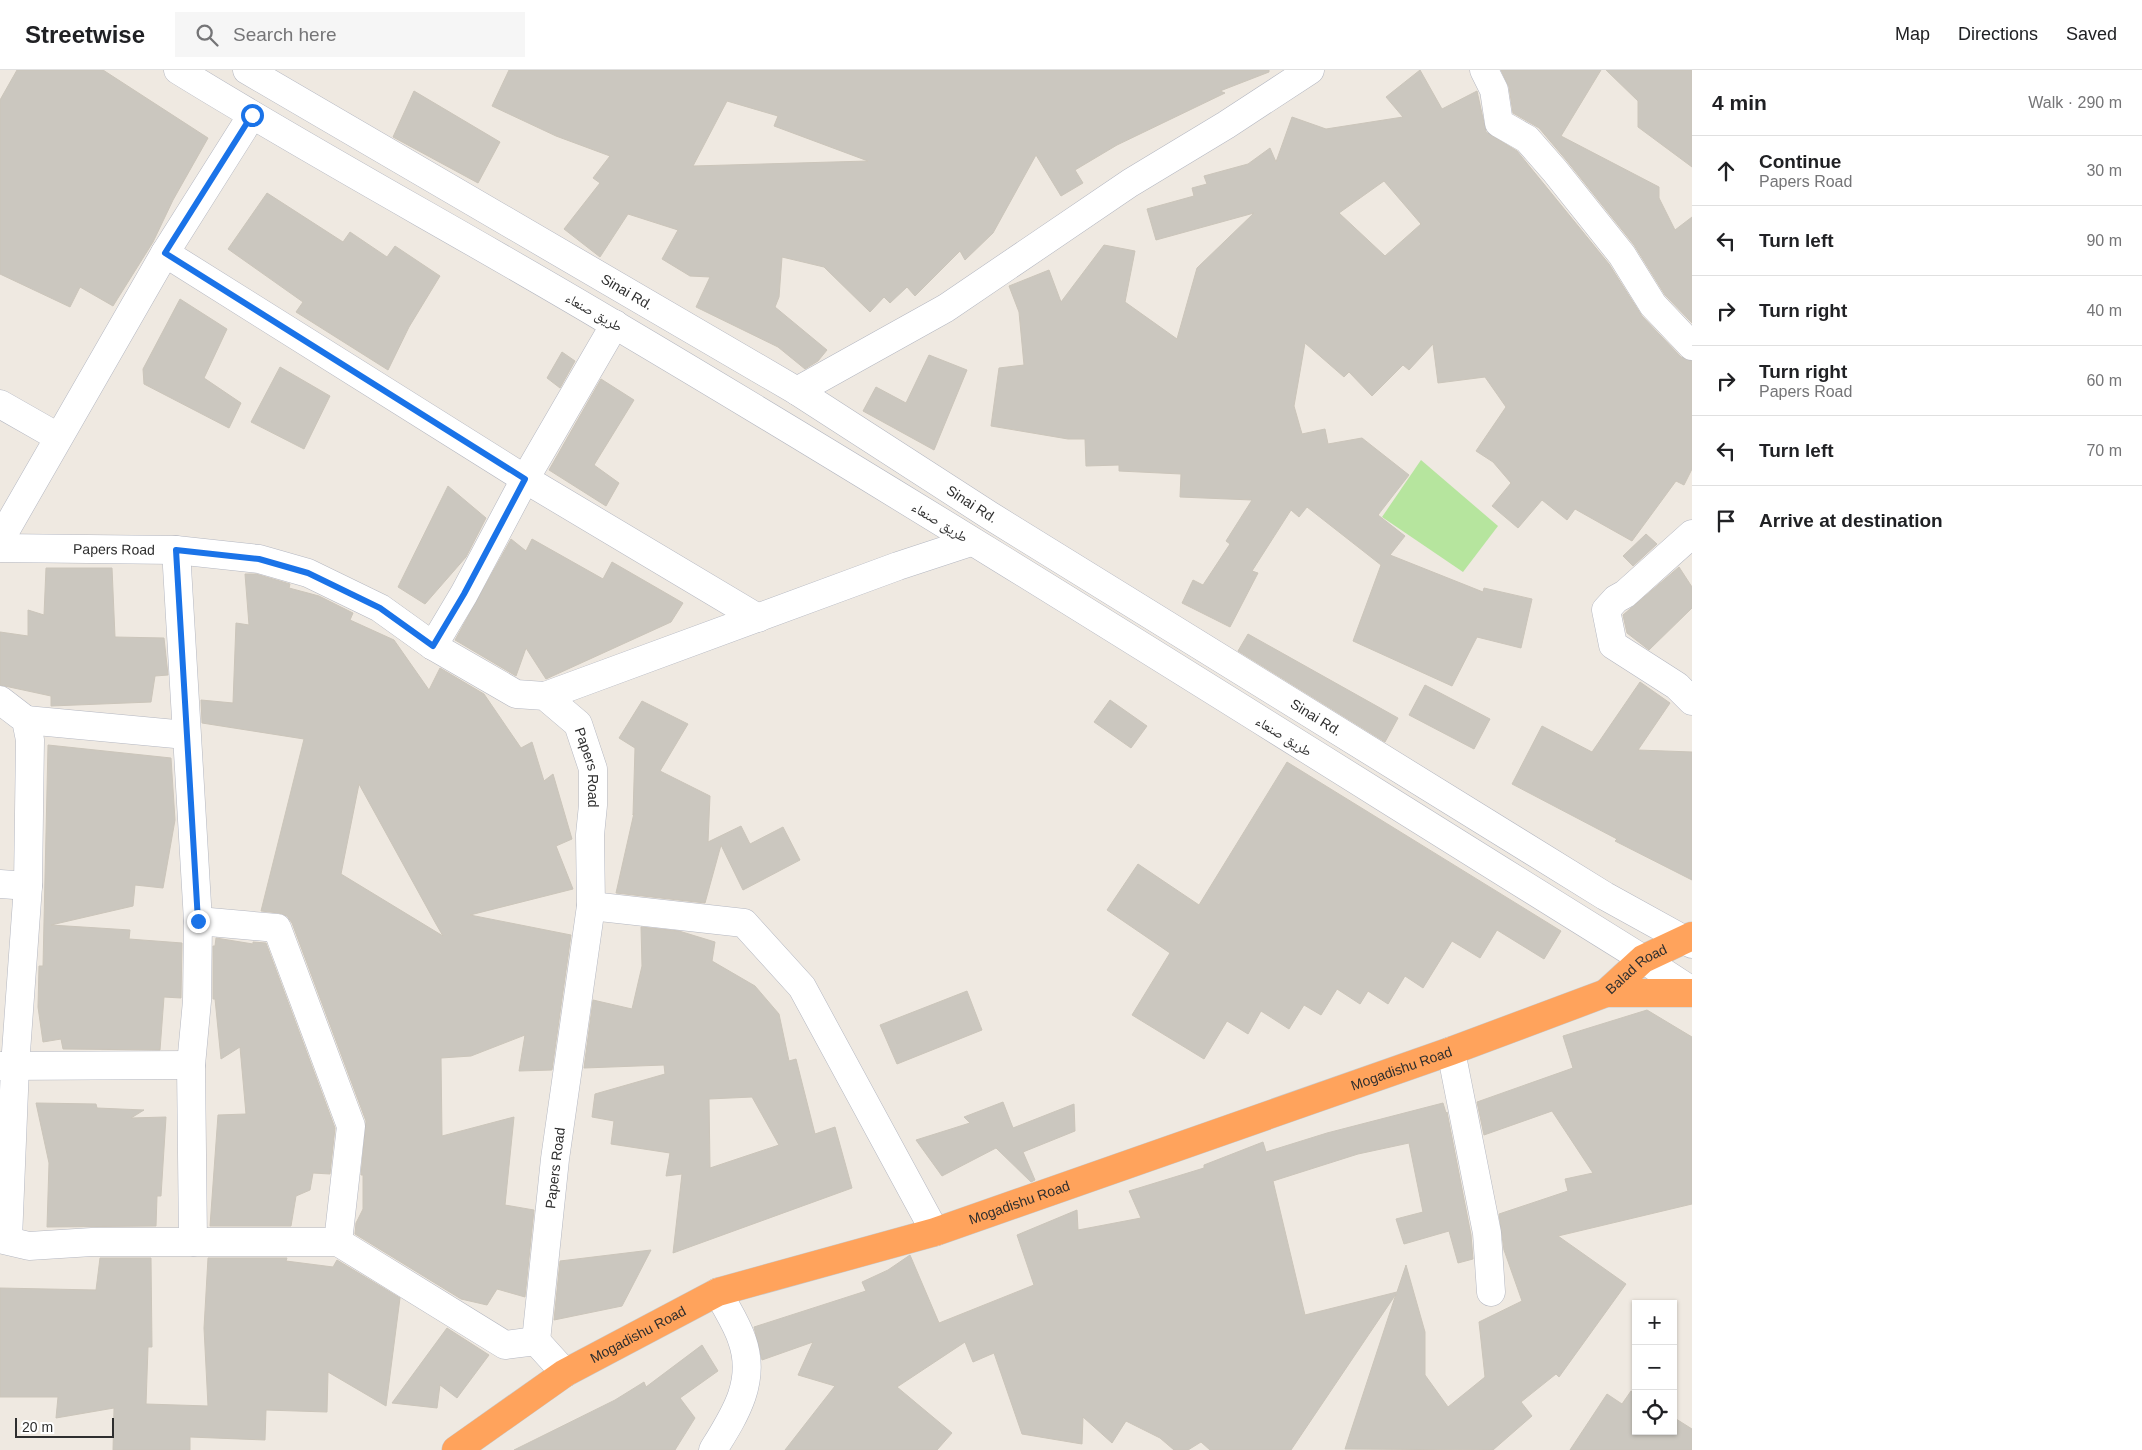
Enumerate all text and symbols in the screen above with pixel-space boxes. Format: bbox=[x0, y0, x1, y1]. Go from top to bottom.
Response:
search box bbox=[175, 12, 525, 57]
text: Streetwise bbox=[25, 21, 145, 48]
icon: search bbox=[193, 21, 221, 49]
text: Search here bbox=[233, 24, 337, 45]
text: Map bbox=[1895, 24, 1930, 44]
text: Directions bbox=[1958, 24, 2038, 44]
text: Saved bbox=[2066, 24, 2117, 44]
text: 4 min bbox=[1712, 91, 1767, 114]
text: Walk · 290 m bbox=[2028, 94, 2122, 111]
route start bbox=[241, 104, 264, 127]
text: Continue bbox=[1759, 151, 1841, 172]
icon: ahead bbox=[1712, 157, 1740, 185]
text: 30 m bbox=[2086, 162, 2122, 179]
text: Papers Road bbox=[1759, 173, 1852, 190]
icon: left bbox=[1712, 227, 1740, 255]
text: Turn left bbox=[1759, 230, 1834, 251]
text: 90 m bbox=[2086, 232, 2122, 249]
street label: Sinai Rd. bbox=[598, 271, 656, 313]
street label: طريق صنعاء bbox=[562, 289, 625, 336]
icon: right bbox=[1712, 297, 1740, 325]
text: Turn right bbox=[1759, 300, 1847, 321]
text: 40 m bbox=[2086, 302, 2122, 319]
text: Turn right bbox=[1759, 361, 1847, 382]
icon: right bbox=[1712, 367, 1740, 395]
text: 60 m bbox=[2086, 372, 2122, 389]
text: Papers Road bbox=[1759, 383, 1852, 400]
icon: left bbox=[1712, 437, 1740, 465]
text: Turn left bbox=[1759, 440, 1834, 461]
text: 70 m bbox=[2086, 442, 2122, 459]
street label: Sinai Rd. bbox=[944, 482, 1000, 526]
street label: طريق صنعاء bbox=[908, 498, 971, 547]
icon: arrive bbox=[1712, 507, 1740, 535]
text: Arrive at destination bbox=[1759, 510, 1943, 531]
street label: Papers Road bbox=[73, 541, 155, 558]
street label: Sinai Rd. bbox=[1288, 696, 1345, 739]
street label: طريق صنعاء bbox=[1252, 712, 1315, 761]
street label: Papers Road bbox=[572, 725, 601, 808]
route end bbox=[187, 910, 210, 933]
street label: Balad Road bbox=[1602, 941, 1669, 997]
street label: Mogadishu Road bbox=[1349, 1043, 1454, 1093]
street label: Papers Road bbox=[542, 1126, 568, 1210]
street label: Mogadishu Road bbox=[967, 1177, 1072, 1228]
map controls bbox=[1632, 1300, 1677, 1435]
button: + bbox=[1632, 1300, 1677, 1345]
street label: Mogadishu Road bbox=[587, 1303, 689, 1366]
button: − bbox=[1632, 1345, 1677, 1390]
button: locate bbox=[1632, 1390, 1677, 1435]
scale bar bbox=[15, 1415, 114, 1438]
text: 20 m bbox=[22, 1419, 53, 1435]

